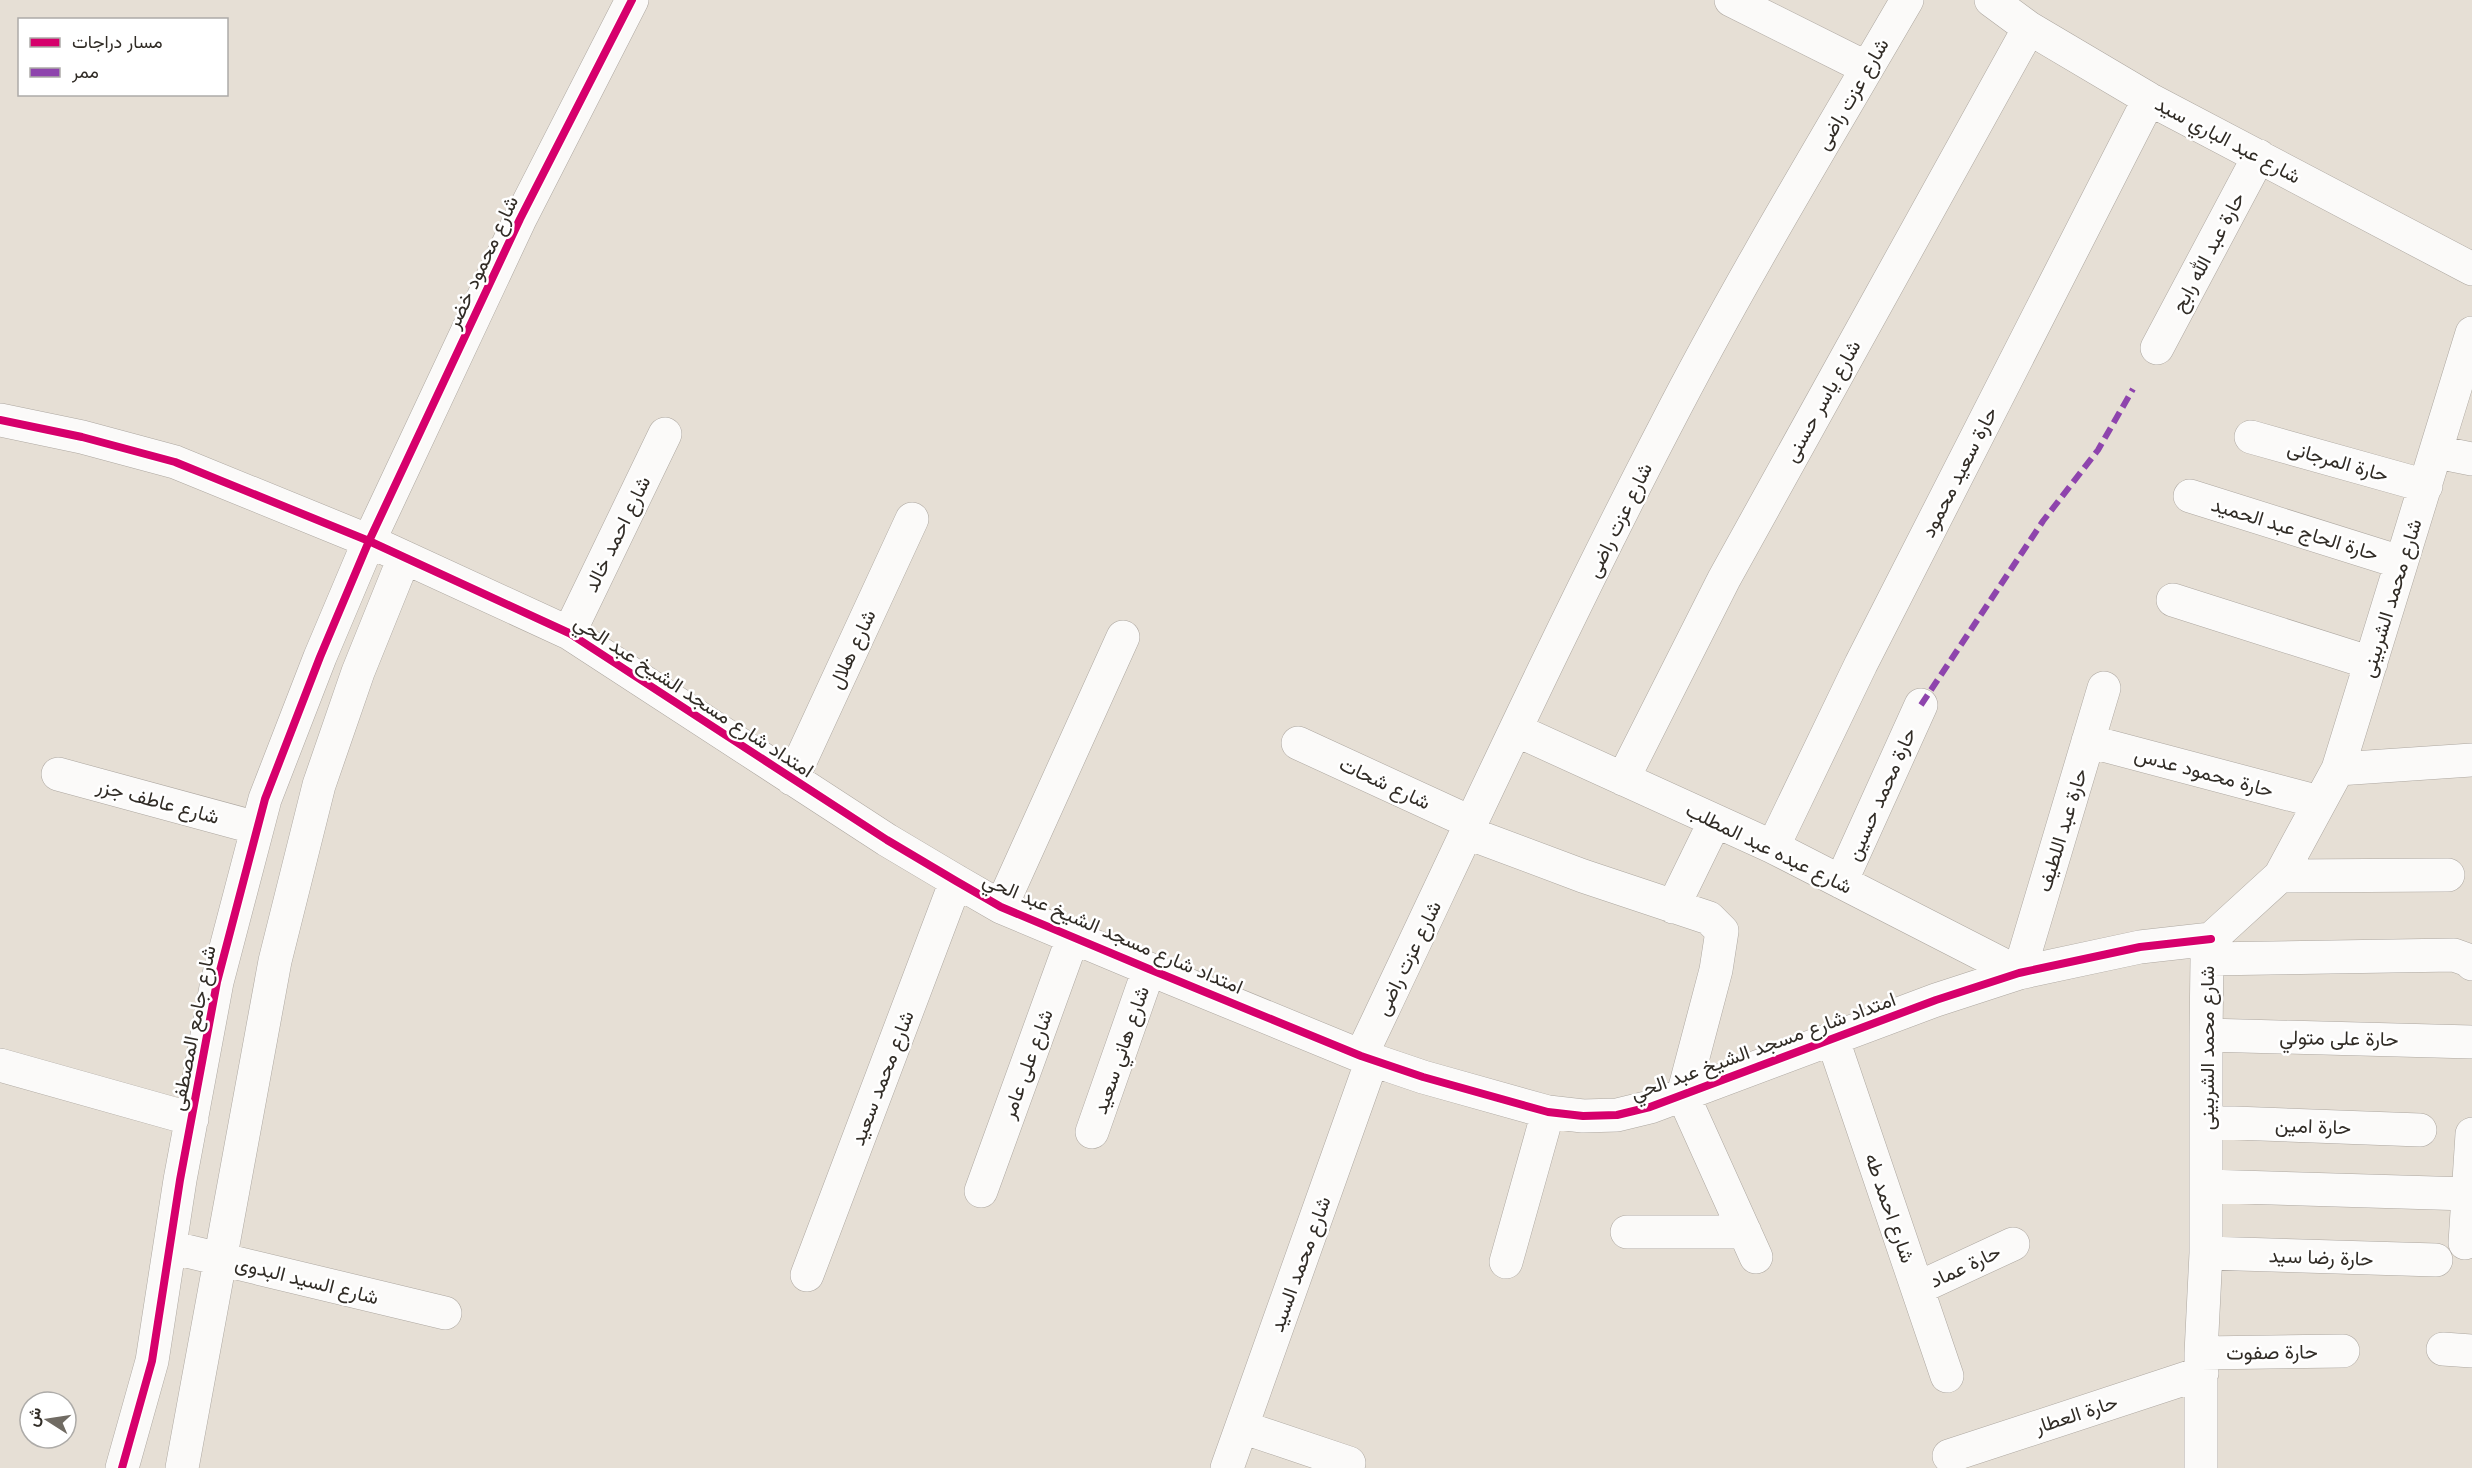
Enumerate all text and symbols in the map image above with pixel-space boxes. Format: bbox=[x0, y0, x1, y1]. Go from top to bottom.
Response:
legend bbox=[18, 18, 228, 96]
text: مسار دراجات bbox=[72, 30, 163, 53]
street label: شارع عزت راضى bbox=[1810, 33, 1895, 155]
text: ممر bbox=[71, 60, 99, 83]
street label: شارع عبد الباري سيد bbox=[2149, 91, 2305, 193]
street label: حارة عبد الله رابح bbox=[2165, 188, 2251, 317]
street label: شارع محمود خضر bbox=[439, 191, 525, 334]
street label: شارع ياسر حسنى bbox=[1778, 335, 1867, 467]
street label: حارة سعيد محمود bbox=[1915, 402, 2003, 542]
street label: حارة المرجانى bbox=[2284, 434, 2392, 488]
street label: شارع عزت راضى bbox=[1580, 458, 1659, 582]
street label: شارع احمد خالد bbox=[578, 472, 657, 597]
street label: حارة الحاج عبد الحميد bbox=[2208, 491, 2382, 568]
street label: شارع محمد الشربينى bbox=[2354, 515, 2428, 681]
street label: شارع هلال bbox=[822, 605, 883, 693]
street label: امتداد شارع مسجد الشيخ عبد الحي bbox=[567, 609, 819, 787]
street label: حارة محمد حسين bbox=[1840, 723, 1922, 865]
street label: حارة محمود عدس bbox=[2132, 741, 2276, 803]
street label: شارع شحات bbox=[1335, 751, 1435, 816]
street label: حارة عبد اللطيف bbox=[2031, 765, 2093, 895]
street label: شارع عاطف جزر bbox=[93, 772, 222, 831]
street label: شارع عبده عبد المطلب bbox=[1681, 796, 1856, 900]
street label: امتداد شارع مسجد الشيخ عبد الحي bbox=[977, 866, 1247, 1003]
street label: شارع عزت راضى bbox=[1369, 896, 1448, 1020]
street label: شارع جامع المصطفى bbox=[164, 943, 223, 1113]
street label: شارع محمد الشربينى bbox=[2194, 966, 2221, 1130]
street label: شارع هاني سعيد bbox=[1087, 982, 1159, 1119]
street label: امتداد شارع مسجد الشيخ عبد الحي bbox=[1627, 986, 1901, 1110]
street label: شارع على عامر bbox=[995, 1006, 1060, 1124]
street label: شارع محمد سعيد bbox=[844, 1007, 921, 1149]
street label: حارة على متولي bbox=[2279, 1024, 2399, 1056]
street label: حارة امين bbox=[2274, 1112, 2352, 1140]
street label: شارع احمد طه bbox=[1858, 1150, 1921, 1267]
street label: شارع محمد السيد bbox=[1263, 1193, 1338, 1336]
street label: حارة عماد bbox=[1925, 1238, 2005, 1294]
street label: حارة رضا سيد bbox=[2268, 1242, 2374, 1272]
street label: شارع السيد البدوى bbox=[232, 1250, 381, 1311]
street label: حارة صفوت bbox=[2226, 1338, 2318, 1366]
street label: حارة العطار bbox=[2030, 1388, 2121, 1440]
north arrow bbox=[18, 1390, 78, 1450]
text: ش bbox=[22, 1405, 45, 1428]

